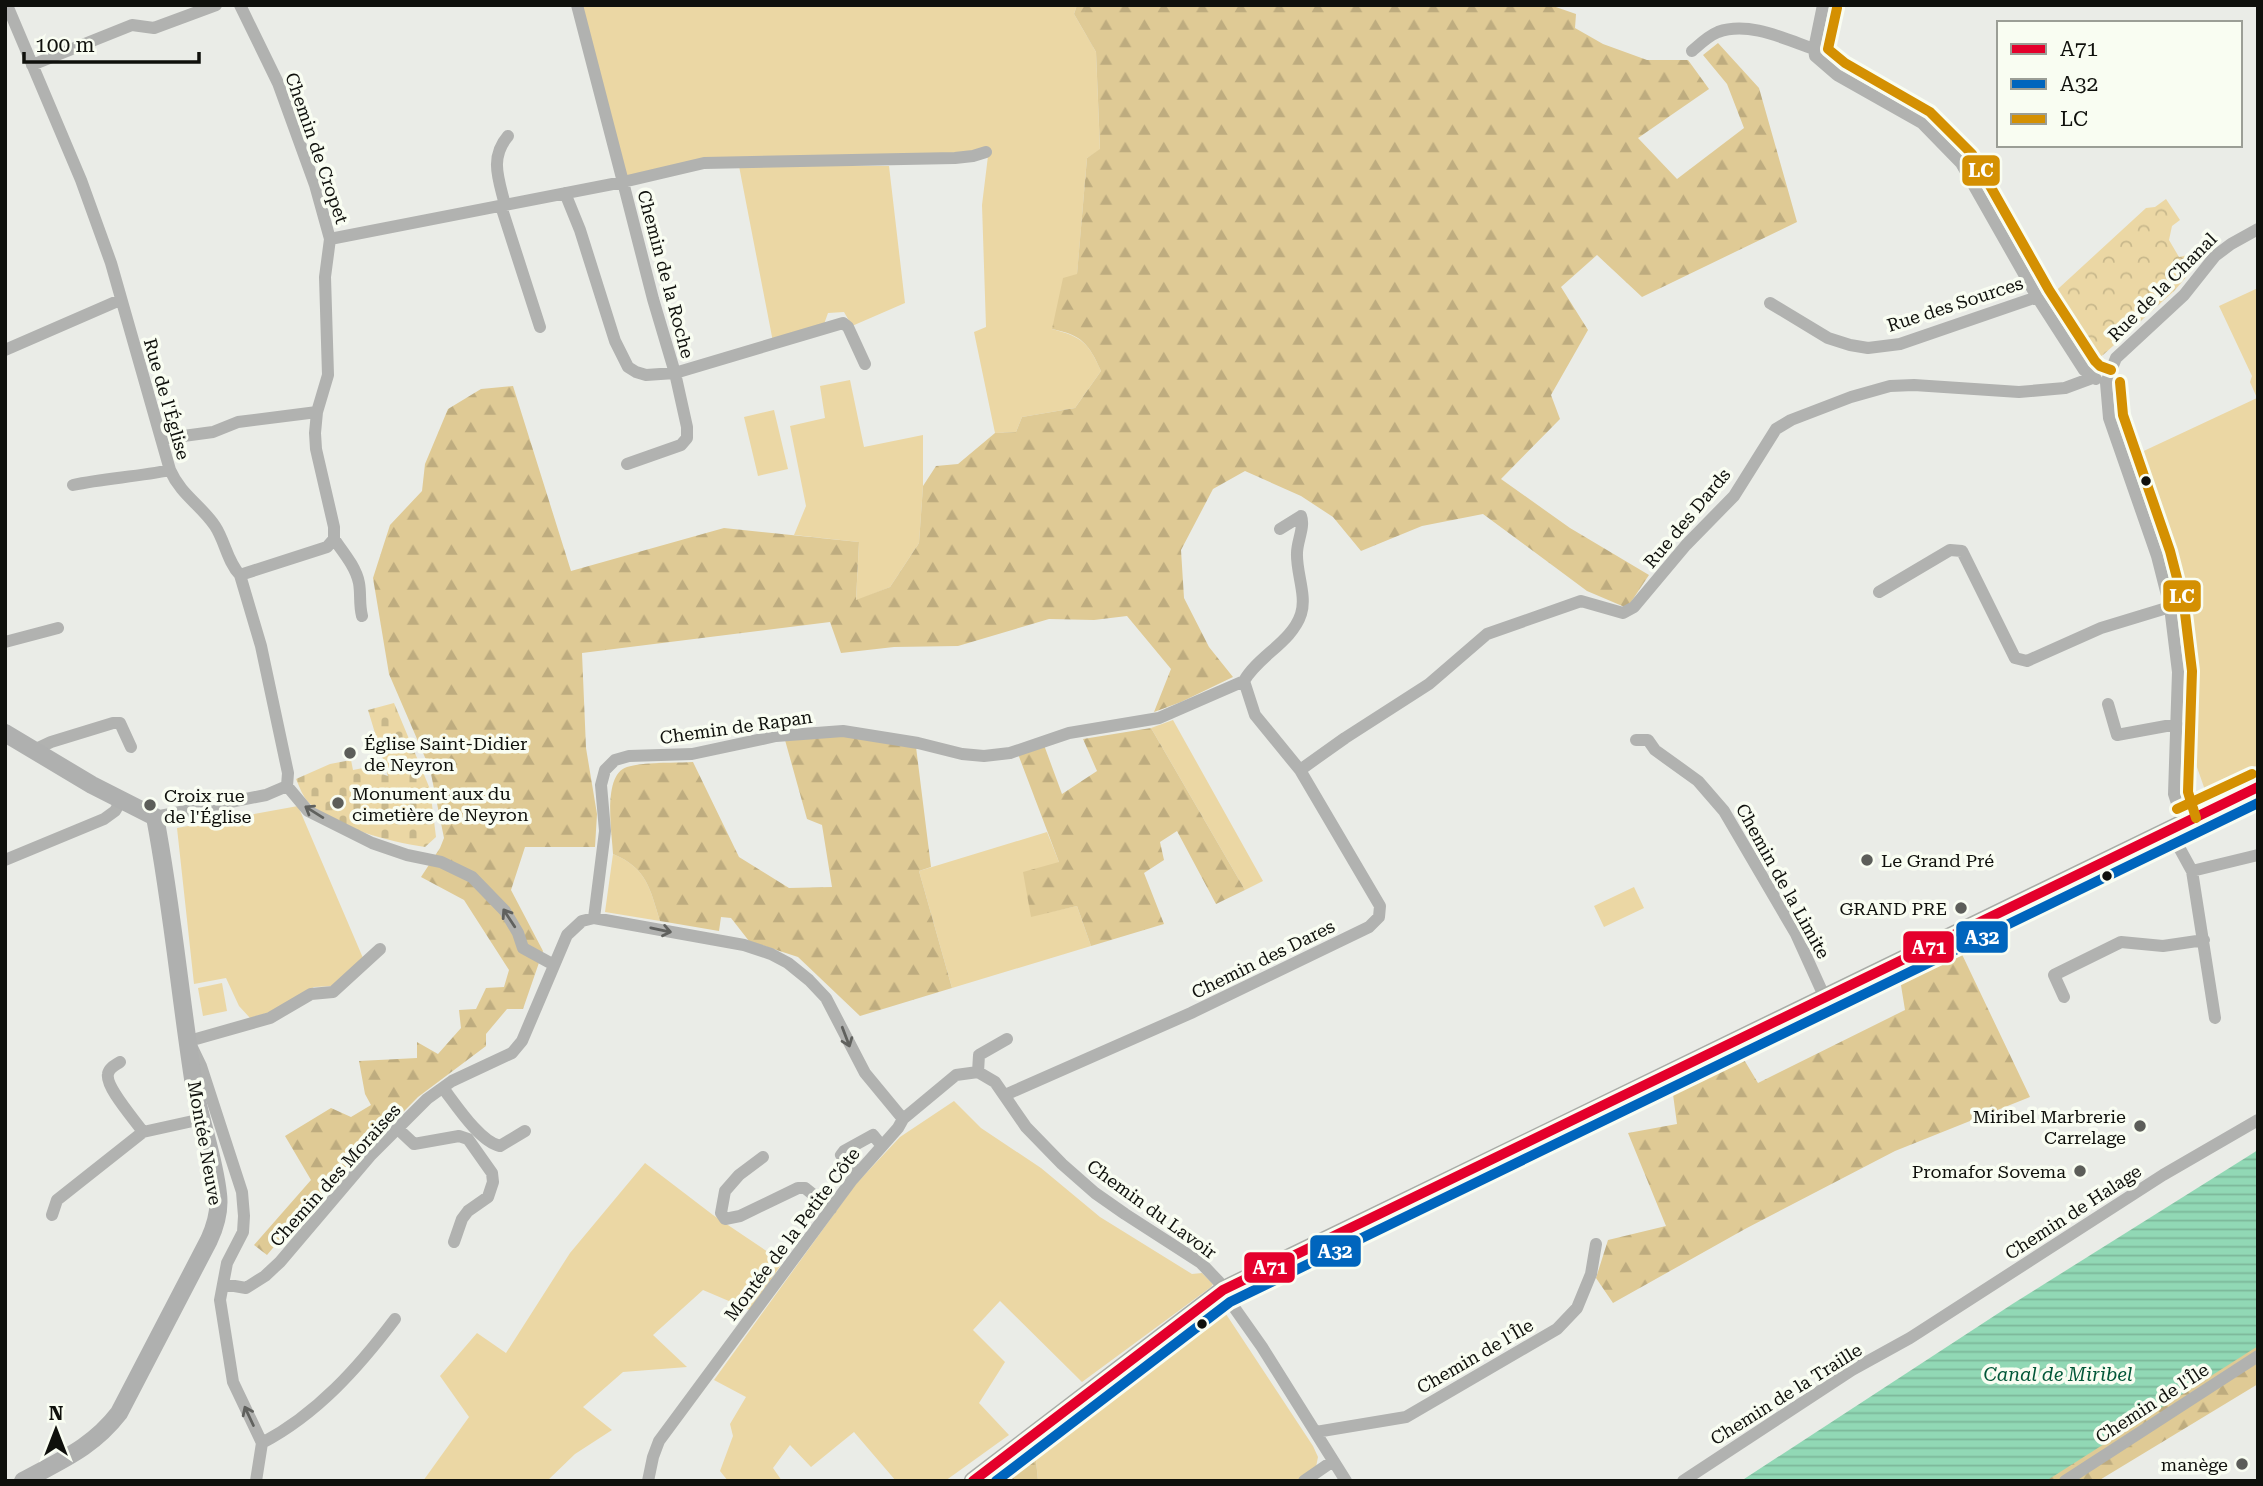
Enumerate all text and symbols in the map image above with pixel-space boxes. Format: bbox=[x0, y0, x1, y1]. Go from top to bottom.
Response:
scale bar bbox=[24, 21, 200, 65]
legend bbox=[1997, 21, 2242, 147]
text: 100 m bbox=[35, 33, 95, 57]
text: A71 bbox=[2060, 37, 2098, 61]
street label: Chemin de Cropet bbox=[281, 70, 353, 227]
text: A32 bbox=[2060, 72, 2098, 96]
text: LC bbox=[2060, 107, 2088, 131]
line badge: LC bbox=[1961, 154, 2001, 187]
text: LC bbox=[1968, 159, 1994, 182]
street label: Chemin de la Roche bbox=[633, 188, 699, 361]
street label: Rue de la Chanal bbox=[2103, 228, 2221, 346]
street label: Rue des Sources bbox=[1884, 272, 2026, 336]
street label: Rue de l'Église bbox=[140, 336, 194, 462]
street label: Rue des Dards bbox=[1639, 464, 1735, 572]
unlabelled marker bbox=[2139, 474, 2153, 488]
line badge: LC bbox=[2162, 579, 2202, 613]
text: LC bbox=[2169, 585, 2195, 608]
street label: Chemin de Rapan bbox=[658, 706, 814, 748]
place label: Église Saint-Didier de Neyron bbox=[364, 733, 527, 775]
marker: Église Saint-Didier de Neyron bbox=[342, 745, 358, 761]
place label: Monument aux du cimetière de Neyron bbox=[352, 783, 529, 825]
place label: Croix rue de l'Église bbox=[164, 785, 252, 827]
marker: Monument aux du cimetière de Neyron bbox=[330, 795, 346, 811]
marker: Croix rue de l'Église bbox=[142, 797, 158, 813]
street label: Chemin de la Limite bbox=[1732, 800, 1834, 962]
one-way arrow bbox=[305, 805, 324, 820]
place label: Le Grand Pré bbox=[1881, 850, 1994, 871]
marker: Le Grand Pré bbox=[1859, 852, 1875, 868]
unlabelled marker bbox=[2100, 869, 2114, 883]
place label: GRAND PRE bbox=[1839, 898, 1947, 919]
marker: GRAND PRE bbox=[1953, 900, 1969, 916]
one-way arrow bbox=[502, 909, 516, 929]
street label: Chemin des Dares bbox=[1188, 915, 1338, 1003]
line badge: A32 bbox=[1955, 920, 2009, 954]
one-way arrow bbox=[649, 923, 672, 937]
text: A32 bbox=[1964, 926, 2000, 949]
line badge: A71 bbox=[1902, 930, 1955, 964]
text: A71 bbox=[1911, 936, 1947, 959]
one-way arrow bbox=[841, 1026, 853, 1048]
street label: Montée Neuve bbox=[184, 1079, 226, 1207]
street label: Chemin des Moraises bbox=[265, 1099, 405, 1251]
place label: Miribel Marbrerie Carrelage bbox=[1973, 1106, 2126, 1148]
marker: Miribel Marbrerie Carrelage bbox=[2132, 1118, 2148, 1134]
street label: Montée de la Petite Côte bbox=[720, 1143, 864, 1325]
street label: Chemin du Lavoir bbox=[1083, 1155, 1221, 1263]
street label: Chemin de Halage bbox=[2001, 1160, 2145, 1264]
place label: Promafor Sovema bbox=[1912, 1161, 2066, 1182]
marker: Promafor Sovema bbox=[2072, 1163, 2088, 1179]
line badge: A32 bbox=[1309, 1234, 1362, 1268]
text: A32 bbox=[1317, 1240, 1353, 1263]
line badge: A71 bbox=[1243, 1251, 1296, 1284]
text: A71 bbox=[1252, 1256, 1288, 1279]
street label: Chemin de l'Île bbox=[1413, 1314, 1537, 1398]
unlabelled marker bbox=[1195, 1317, 1209, 1331]
street label: Chemin de la Traille bbox=[1707, 1339, 1866, 1449]
street label: Chemin de l'Île bbox=[2091, 1358, 2213, 1447]
water label: Canal de Miribel bbox=[1983, 1363, 2133, 1386]
north arrow bbox=[21, 1395, 91, 1465]
text: N bbox=[49, 1402, 64, 1425]
one-way arrow bbox=[242, 1406, 255, 1427]
place label: manège bbox=[2161, 1454, 2228, 1475]
marker: manège bbox=[2234, 1456, 2250, 1472]

